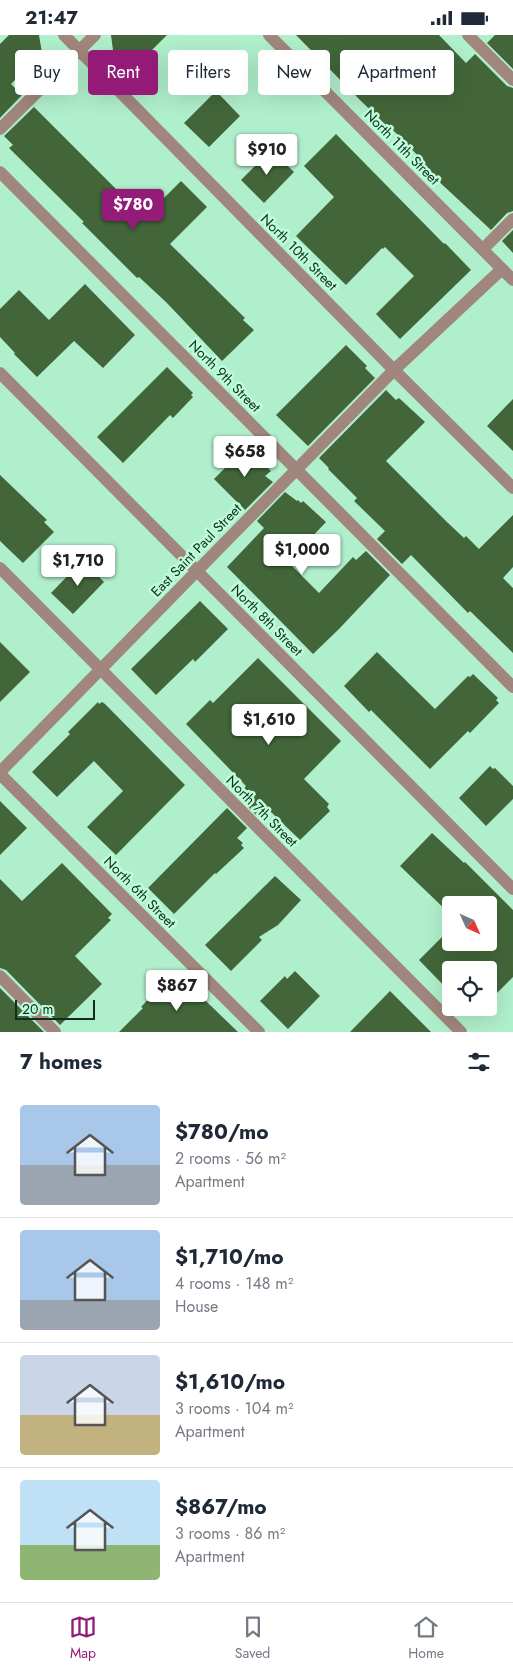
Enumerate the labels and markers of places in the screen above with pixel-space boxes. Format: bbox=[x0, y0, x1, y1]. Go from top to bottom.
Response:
pin: $910 bbox=[237, 133, 297, 176]
pin: $780 bbox=[103, 189, 163, 231]
pin: $658 bbox=[215, 435, 275, 478]
pin: $1,000 bbox=[261, 533, 343, 576]
pin: $1,710 bbox=[37, 545, 119, 587]
pin: $1,610 bbox=[228, 703, 310, 746]
pin: $867 bbox=[147, 969, 207, 1012]

